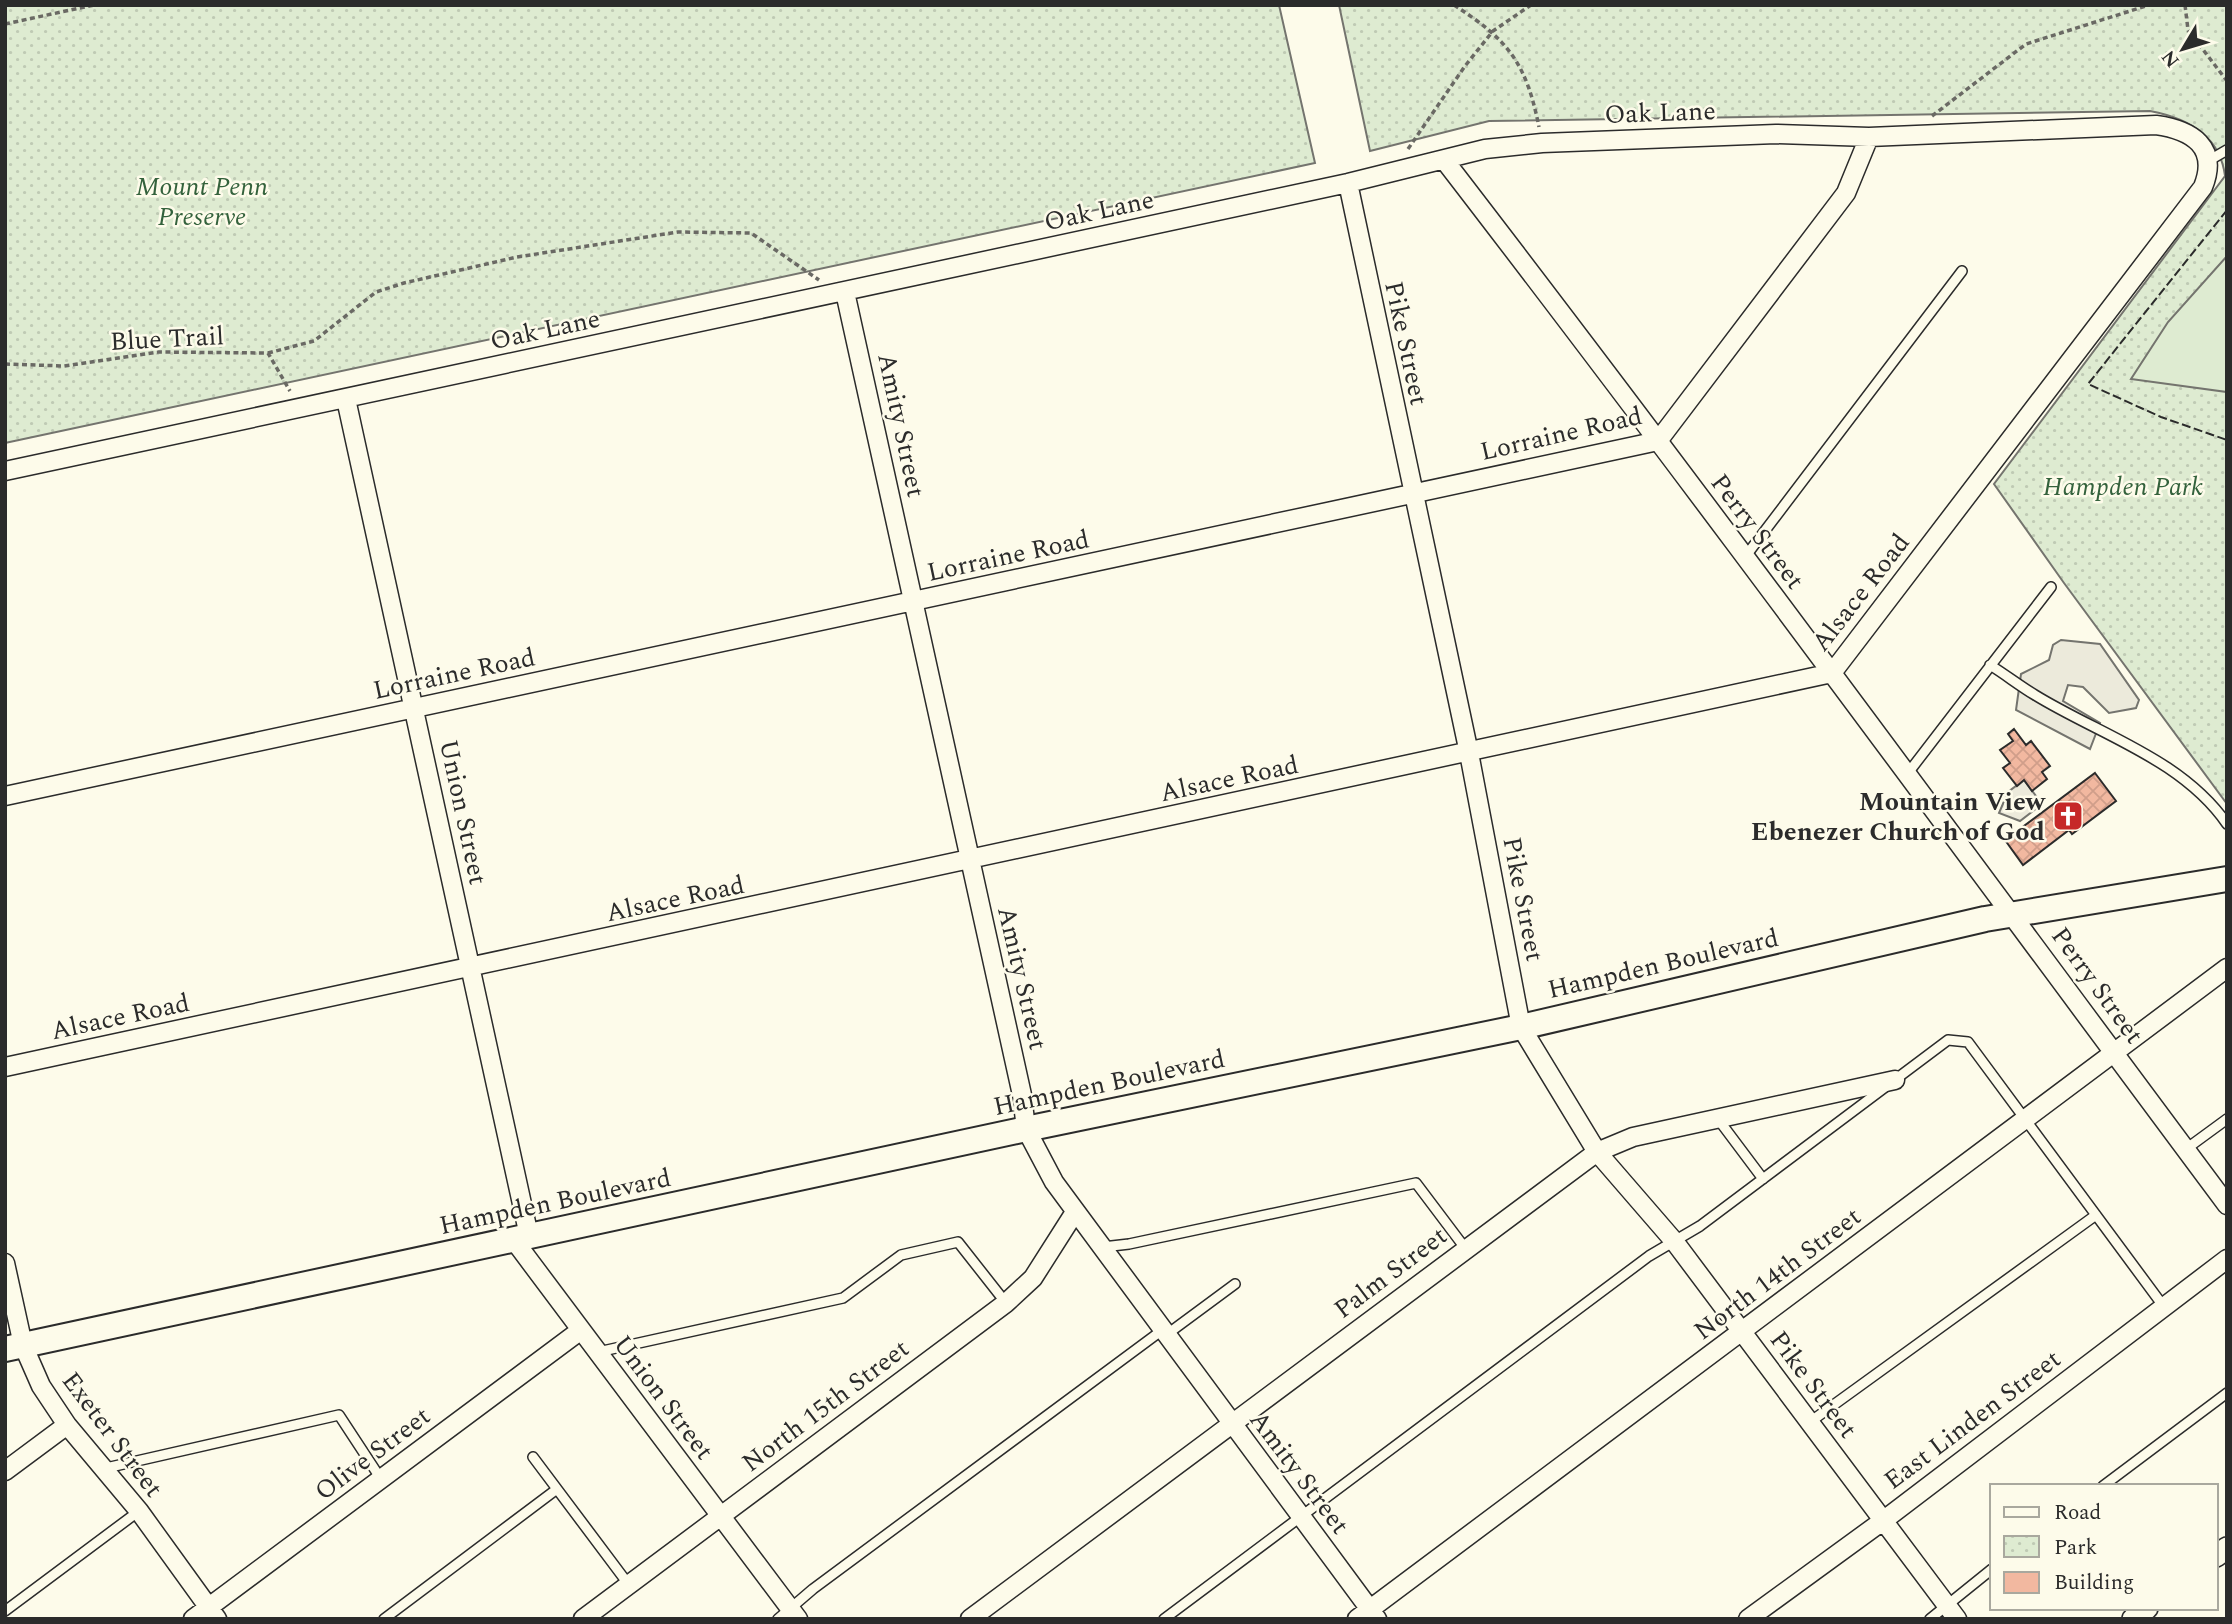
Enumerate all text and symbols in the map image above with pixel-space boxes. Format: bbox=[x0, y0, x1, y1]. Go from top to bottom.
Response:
north arrow bbox=[2148, 14, 2218, 84]
text: N bbox=[2155, 44, 2187, 74]
street label: Oak Lane bbox=[1604, 91, 1716, 135]
park label: Mount Penn Preserve bbox=[136, 167, 268, 237]
street label: Oak Lane bbox=[1041, 180, 1158, 242]
street label: Pike Street bbox=[1373, 277, 1439, 409]
street label: Oak Lane bbox=[487, 299, 604, 361]
street label: Blue Trail bbox=[109, 316, 225, 362]
street label: Amity Street bbox=[866, 350, 936, 501]
street label: Lorraine Road bbox=[1476, 396, 1646, 472]
street label: Perry Street bbox=[1700, 465, 1814, 598]
park label: Hampden Park bbox=[2043, 467, 2203, 507]
street label: Lorraine Road bbox=[923, 519, 1093, 593]
street label: Alsace Road bbox=[1802, 525, 1920, 660]
street label: Lorraine Road bbox=[369, 637, 539, 711]
street label: Union Street bbox=[428, 736, 498, 889]
street label: Alsace Road bbox=[1156, 745, 1302, 813]
place label: Mountain View Ebenezer Church of God bbox=[1751, 782, 2046, 852]
church icon: Mountain View Ebenezer Church of God bbox=[2051, 799, 2085, 833]
street label: Pike Street bbox=[1491, 834, 1555, 965]
street label: Alsace Road bbox=[602, 865, 748, 933]
street label: Amity Street bbox=[986, 902, 1058, 1054]
street label: Hampden Boulevard bbox=[1544, 918, 1783, 1010]
street label: Perry Street bbox=[2041, 919, 2153, 1053]
street label: Alsace Road bbox=[47, 983, 193, 1051]
street label: Hampden Boulevard bbox=[990, 1039, 1229, 1127]
street label: Hampden Boulevard bbox=[436, 1158, 675, 1246]
street label: North 14th Street bbox=[1685, 1197, 1870, 1350]
street label: Palm Street bbox=[1325, 1217, 1456, 1329]
street label: Pike Street bbox=[1759, 1322, 1867, 1447]
street label: Union Street bbox=[603, 1327, 724, 1469]
street label: North 15th Street bbox=[733, 1329, 918, 1482]
street label: East Linden Street bbox=[1875, 1340, 2070, 1500]
street label: Exeter Street bbox=[51, 1363, 173, 1506]
street label: Olive Street bbox=[306, 1397, 439, 1511]
street label: Amity Street bbox=[1239, 1402, 1359, 1543]
legend bbox=[1990, 1484, 2218, 1610]
text: Road bbox=[2054, 1497, 2101, 1529]
text: Park bbox=[2054, 1532, 2098, 1564]
text: Building bbox=[2054, 1567, 2134, 1599]

